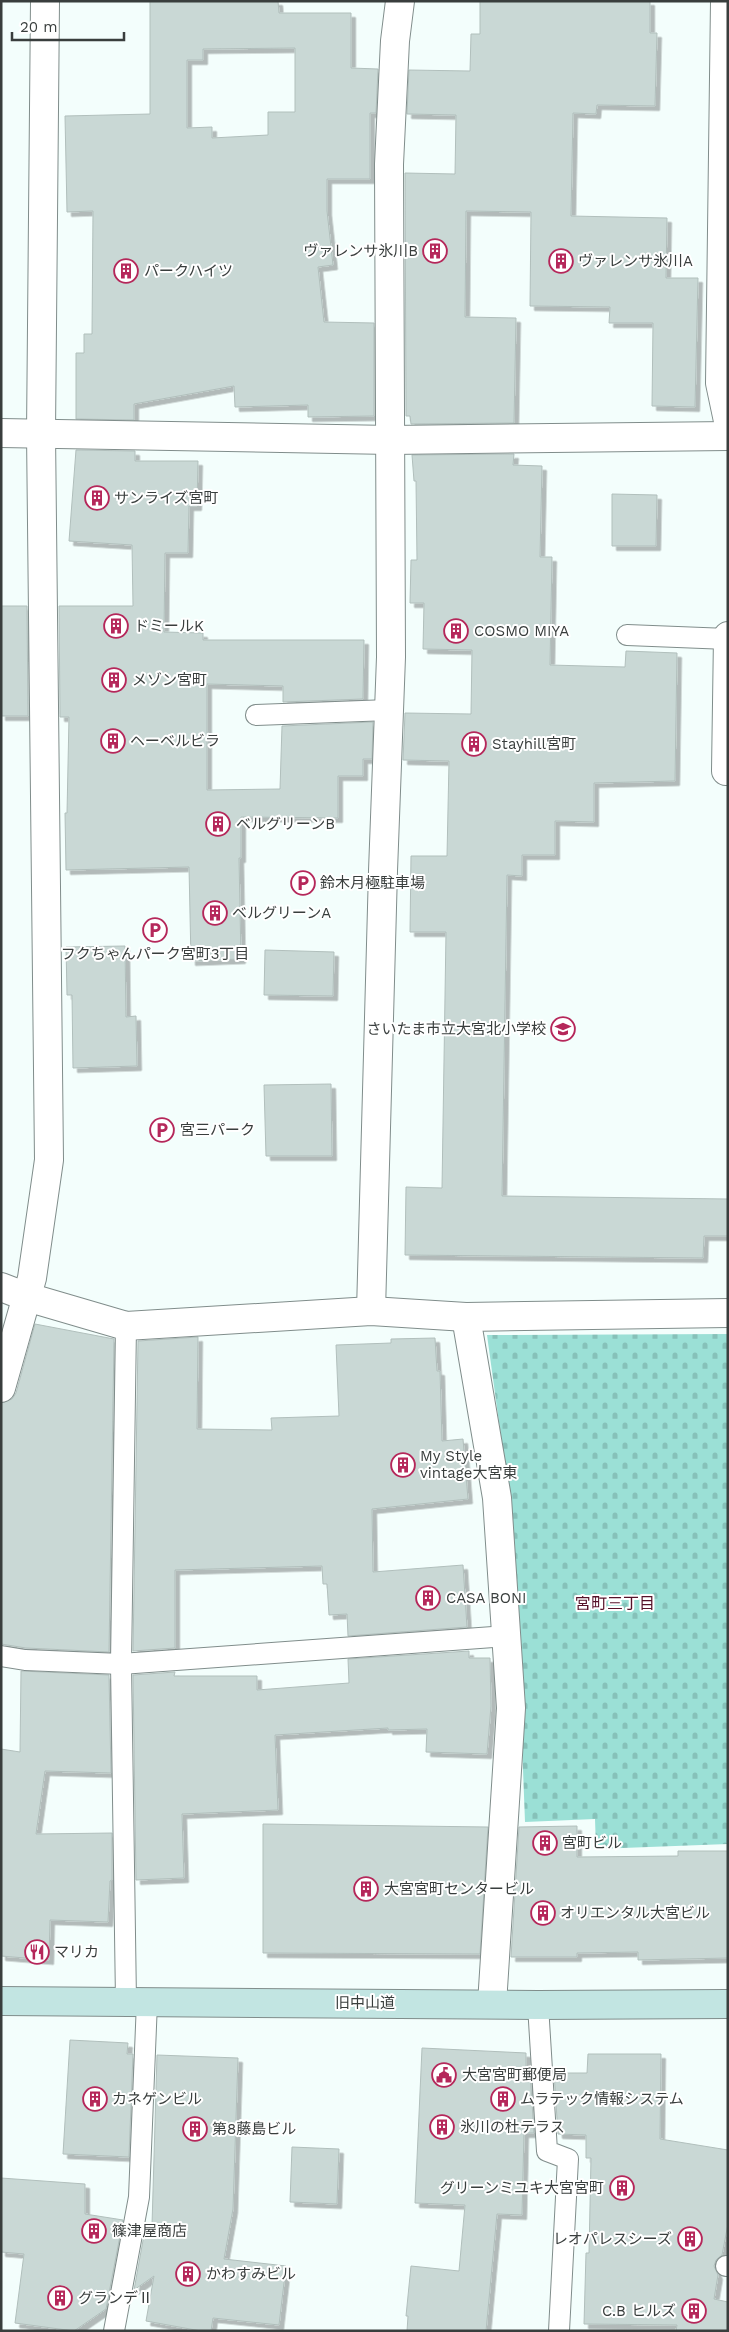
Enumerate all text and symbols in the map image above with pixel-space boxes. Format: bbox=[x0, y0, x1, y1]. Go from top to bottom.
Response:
scale bar bbox=[12, 10, 125, 42]
text: 20 m bbox=[20, 18, 58, 36]
building icon: ヴァレンサ氷川B bbox=[422, 238, 448, 264]
place label: ヴァレンサ氷川B bbox=[303, 242, 418, 260]
building icon: ヴァレンサ氷川A bbox=[548, 248, 574, 274]
place label: ヴァレンサ氷川A bbox=[578, 252, 693, 270]
building icon: パークハイツ bbox=[113, 258, 139, 284]
place label: パークハイツ bbox=[144, 262, 233, 280]
building icon: サンライズ宮町 bbox=[84, 485, 110, 511]
place label: サンライズ宮町 bbox=[114, 489, 219, 507]
building icon: ドミールK bbox=[103, 613, 129, 639]
place label: ドミールK bbox=[134, 617, 204, 635]
building icon: COSMO MIYA bbox=[443, 618, 469, 644]
place label: COSMO MIYA bbox=[474, 622, 569, 640]
building icon: メゾン宮町 bbox=[101, 667, 127, 693]
place label: メゾン宮町 bbox=[132, 671, 207, 689]
building icon: ヘーベルビラ bbox=[100, 728, 126, 754]
building icon: Stayhill宮町 bbox=[461, 731, 487, 757]
place label: ヘーベルビラ bbox=[130, 732, 220, 750]
place label: Stayhill宮町 bbox=[492, 735, 576, 753]
building icon: ベルグリーンB bbox=[205, 811, 231, 837]
place label: ベルグリーンB bbox=[236, 815, 335, 833]
parking icon: 鈴木月極駐車場 bbox=[290, 870, 316, 896]
place label: 鈴木月極駐車場 bbox=[320, 874, 425, 892]
building icon: ベルグリーンA bbox=[202, 900, 228, 926]
place label: ベルグリーンA bbox=[232, 904, 331, 922]
parking icon: フクちゃんパーク宮町3丁目 bbox=[142, 917, 168, 943]
place label: フクちゃんパーク宮町3丁目 bbox=[61, 945, 249, 963]
school or university icon: さいたま市立大宮北小学校 bbox=[550, 1016, 576, 1042]
place label: さいたま市立大宮北小学校 bbox=[366, 1020, 546, 1038]
parking icon: 宮三パーク bbox=[149, 1117, 175, 1143]
place label: 宮三パーク bbox=[180, 1121, 255, 1139]
place label: My Style vintage大宮東 bbox=[420, 1447, 517, 1482]
building icon: My Style vintage大宮東 bbox=[390, 1452, 416, 1478]
building icon: CASA BONI bbox=[415, 1585, 441, 1611]
place label: CASA BONI bbox=[446, 1589, 526, 1607]
district label: 宮町三丁目 bbox=[575, 1594, 655, 1613]
building icon: 宮町ビル bbox=[532, 1830, 558, 1856]
place label: 宮町ビル bbox=[562, 1834, 622, 1852]
building icon: 大宮宮町センタービル bbox=[353, 1876, 379, 1902]
place label: 大宮宮町センタービル bbox=[384, 1880, 534, 1898]
building icon: オリエンタル大宮ビル bbox=[530, 1900, 556, 1926]
place label: オリエンタル大宮ビル bbox=[560, 1904, 710, 1922]
restaurant icon: マリカ bbox=[24, 1939, 50, 1965]
place label: マリカ bbox=[54, 1943, 99, 1961]
street label: 旧中山道 bbox=[335, 1994, 395, 2012]
public building icon: 大宮宮町郵便局 bbox=[431, 2062, 457, 2088]
place label: 大宮宮町郵便局 bbox=[462, 2066, 567, 2084]
building icon: カネゲンビル bbox=[82, 2086, 108, 2112]
building icon: ムラテック情報システム bbox=[490, 2086, 516, 2112]
place label: カネゲンビル bbox=[112, 2090, 202, 2108]
place label: ムラテック情報システム bbox=[520, 2090, 684, 2108]
building icon: 氷川の杜テラス bbox=[429, 2114, 455, 2140]
building icon: 第8藤島ビル bbox=[182, 2116, 208, 2142]
place label: 氷川の杜テラス bbox=[460, 2118, 565, 2136]
place label: 第8藤島ビル bbox=[212, 2120, 296, 2138]
building icon: グリーンミユキ大宮宮町 bbox=[609, 2175, 635, 2201]
place label: グリーンミユキ大宮宮町 bbox=[440, 2179, 604, 2197]
building icon: 篠津屋商店 bbox=[81, 2218, 107, 2244]
place label: 篠津屋商店 bbox=[112, 2222, 187, 2240]
building icon: レオパレスシーズ bbox=[677, 2226, 703, 2252]
place label: レオパレスシーズ bbox=[553, 2230, 672, 2248]
building icon: かわすみビル bbox=[175, 2261, 201, 2287]
place label: かわすみビル bbox=[206, 2265, 296, 2283]
building icon: グランデⅡ bbox=[47, 2285, 73, 2311]
place label: グランデⅡ bbox=[78, 2289, 153, 2307]
building icon: C.B ヒルズ bbox=[681, 2298, 707, 2324]
place label: C.B ヒルズ bbox=[602, 2302, 676, 2320]

